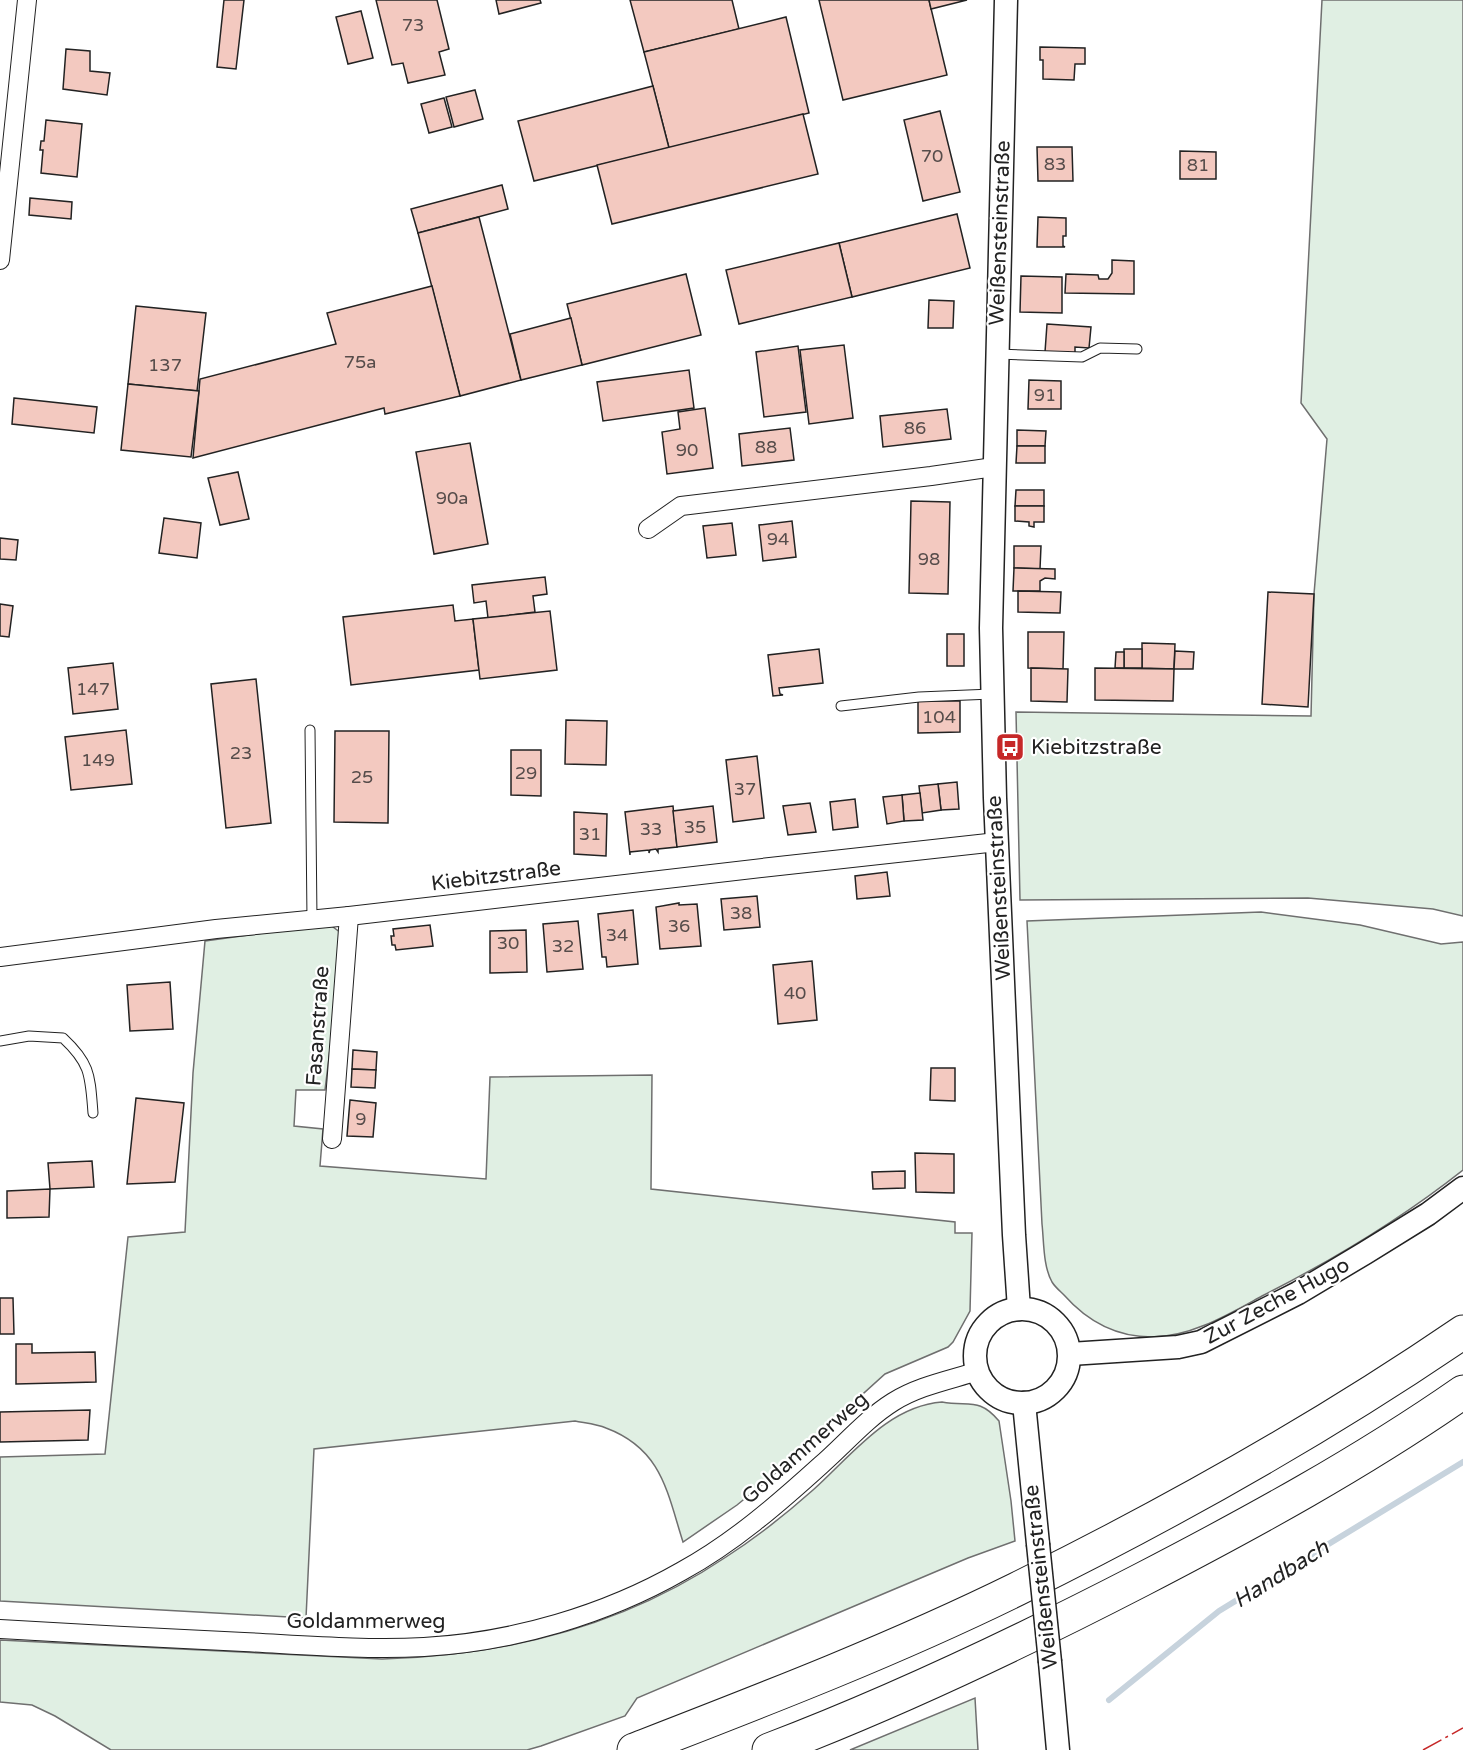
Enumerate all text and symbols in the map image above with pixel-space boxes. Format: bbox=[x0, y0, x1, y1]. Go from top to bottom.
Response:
house number: 73 bbox=[402, 14, 424, 36]
street label: Weißensteinstraße bbox=[984, 140, 1016, 326]
house number: 70 bbox=[921, 145, 943, 167]
house number: 83 bbox=[1044, 153, 1066, 175]
house number: 81 bbox=[1187, 154, 1209, 176]
house number: 75a bbox=[344, 351, 376, 373]
house number: 137 bbox=[148, 354, 182, 376]
house number: 91 bbox=[1034, 384, 1056, 406]
house number: 86 bbox=[904, 417, 926, 439]
house number: 88 bbox=[755, 436, 777, 458]
house number: 90 bbox=[676, 439, 698, 461]
house number: 90a bbox=[436, 487, 468, 509]
house number: 94 bbox=[767, 528, 789, 550]
house number: 98 bbox=[918, 548, 940, 570]
house number: 147 bbox=[76, 678, 110, 700]
house number: 104 bbox=[922, 706, 956, 728]
bus stop icon: Kiebitzstraße bbox=[994, 731, 1026, 763]
place label: Kiebitzstraße bbox=[1031, 735, 1162, 760]
house number: 23 bbox=[230, 742, 252, 764]
house number: 149 bbox=[81, 749, 115, 771]
house number: 29 bbox=[515, 762, 537, 784]
house number: 25 bbox=[351, 766, 373, 788]
house number: 37 bbox=[734, 778, 756, 800]
street label: Weißensteinstraße bbox=[982, 795, 1016, 981]
house number: 35 bbox=[684, 816, 706, 838]
house number: 33 bbox=[640, 818, 662, 840]
house number: 31 bbox=[579, 823, 601, 845]
street label: Kiebitzstraße bbox=[430, 856, 562, 896]
house number: 38 bbox=[730, 902, 752, 924]
house number: 36 bbox=[668, 915, 690, 937]
house number: 34 bbox=[606, 924, 628, 946]
house number: 30 bbox=[497, 932, 519, 954]
house number: 32 bbox=[552, 935, 574, 957]
street label: Fasanstraße bbox=[301, 965, 335, 1087]
house number: 40 bbox=[784, 982, 806, 1004]
house number: 9 bbox=[355, 1108, 367, 1130]
street label: Zur Zeche Hugo bbox=[1200, 1252, 1354, 1350]
street label: Goldammerweg bbox=[737, 1386, 873, 1510]
street label: Weißensteinstraße bbox=[1019, 1484, 1063, 1670]
water label: Handbach bbox=[1228, 1534, 1334, 1614]
street label: Goldammerweg bbox=[286, 1609, 446, 1634]

